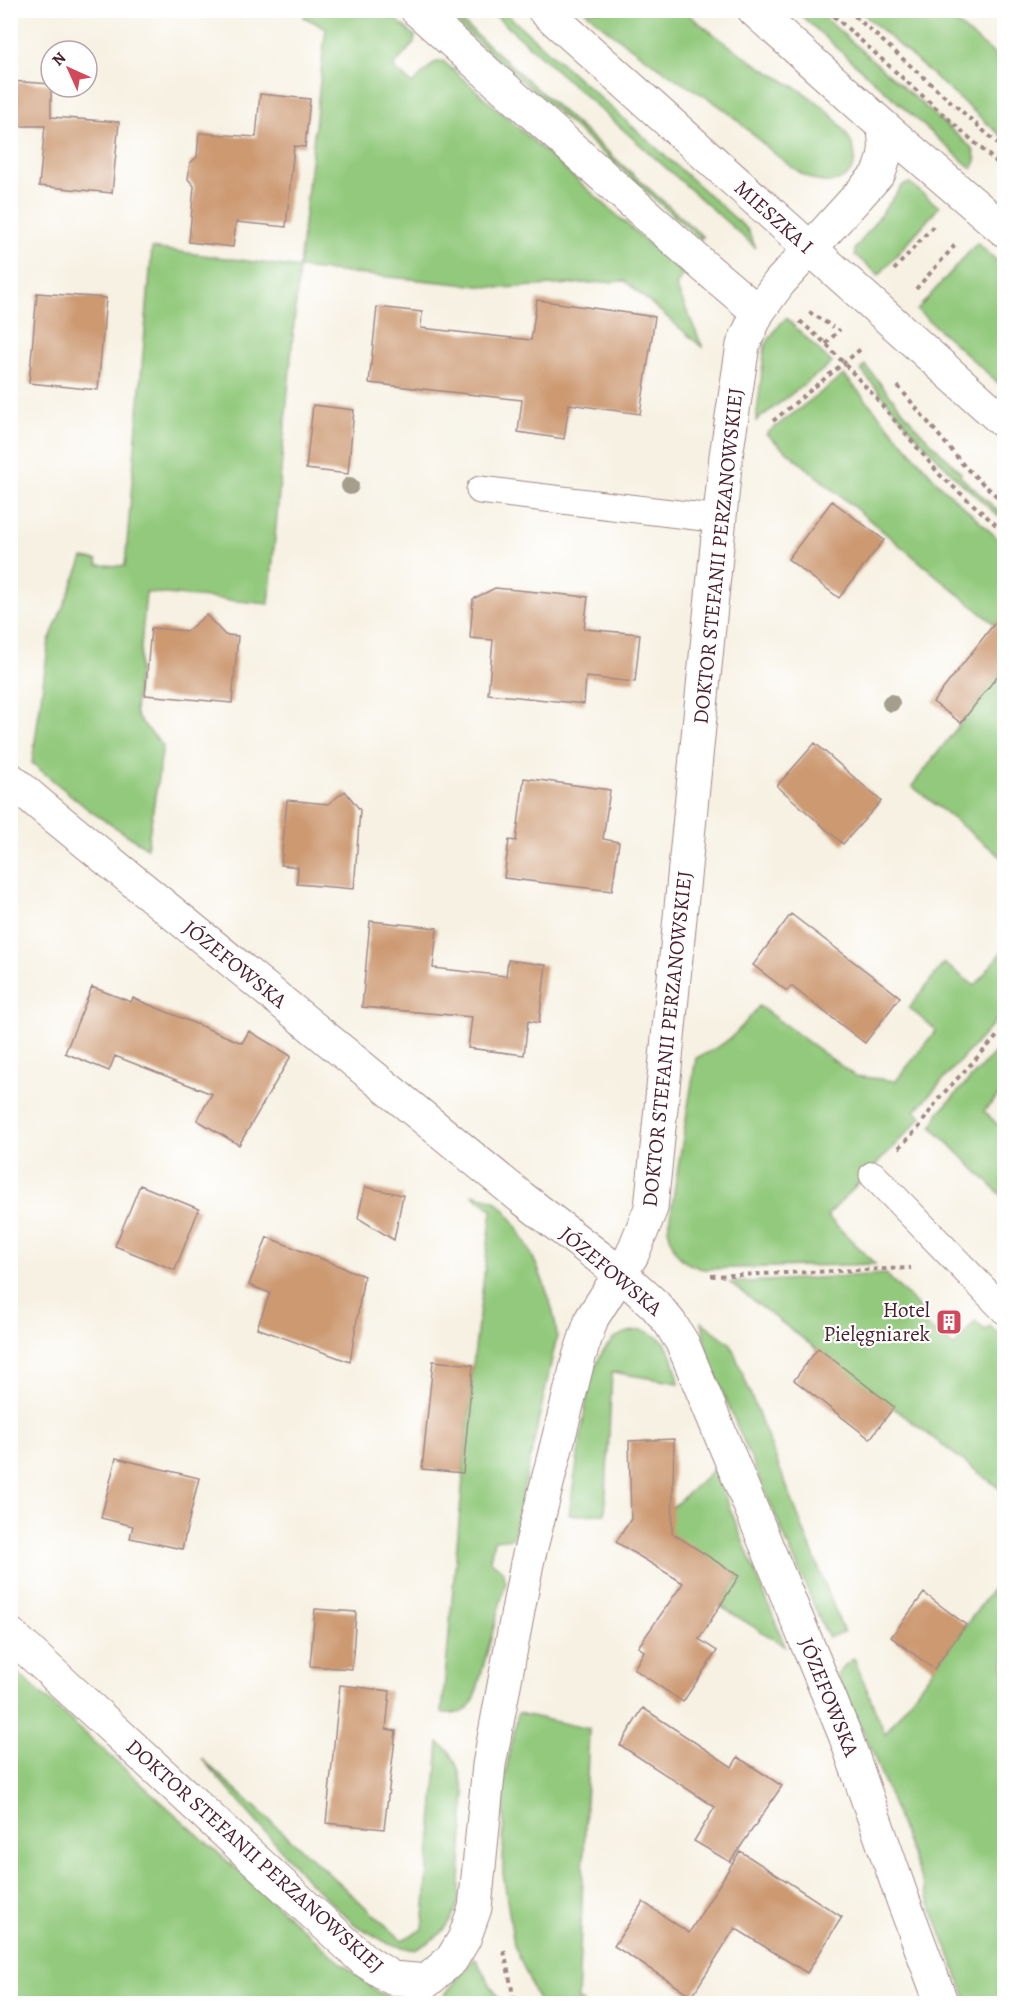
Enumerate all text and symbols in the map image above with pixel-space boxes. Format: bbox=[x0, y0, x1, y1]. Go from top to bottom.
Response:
north arrow bbox=[39, 39, 99, 99]
text: N bbox=[47, 47, 71, 71]
street label: MIESZKA I bbox=[728, 174, 820, 260]
street label: DOKTOR STEFANII PERZANOWSKIEJ bbox=[686, 387, 750, 725]
street label: DOKTOR STEFANII PERZANOWSKIEJ bbox=[635, 870, 699, 1208]
street label: JÓZEFOWSKA bbox=[177, 914, 293, 1015]
street label: JÓZEFOWSKA bbox=[554, 1220, 669, 1323]
place label: Hotel Pielęgniarek bbox=[824, 1296, 931, 1348]
building icon: Hotel Pielęgniarek bbox=[934, 1307, 964, 1337]
street label: JÓZEFOWSKA bbox=[792, 1633, 866, 1761]
street label: DOKTOR STEFANII PERZANOWSKIEJ bbox=[120, 1733, 390, 1979]

